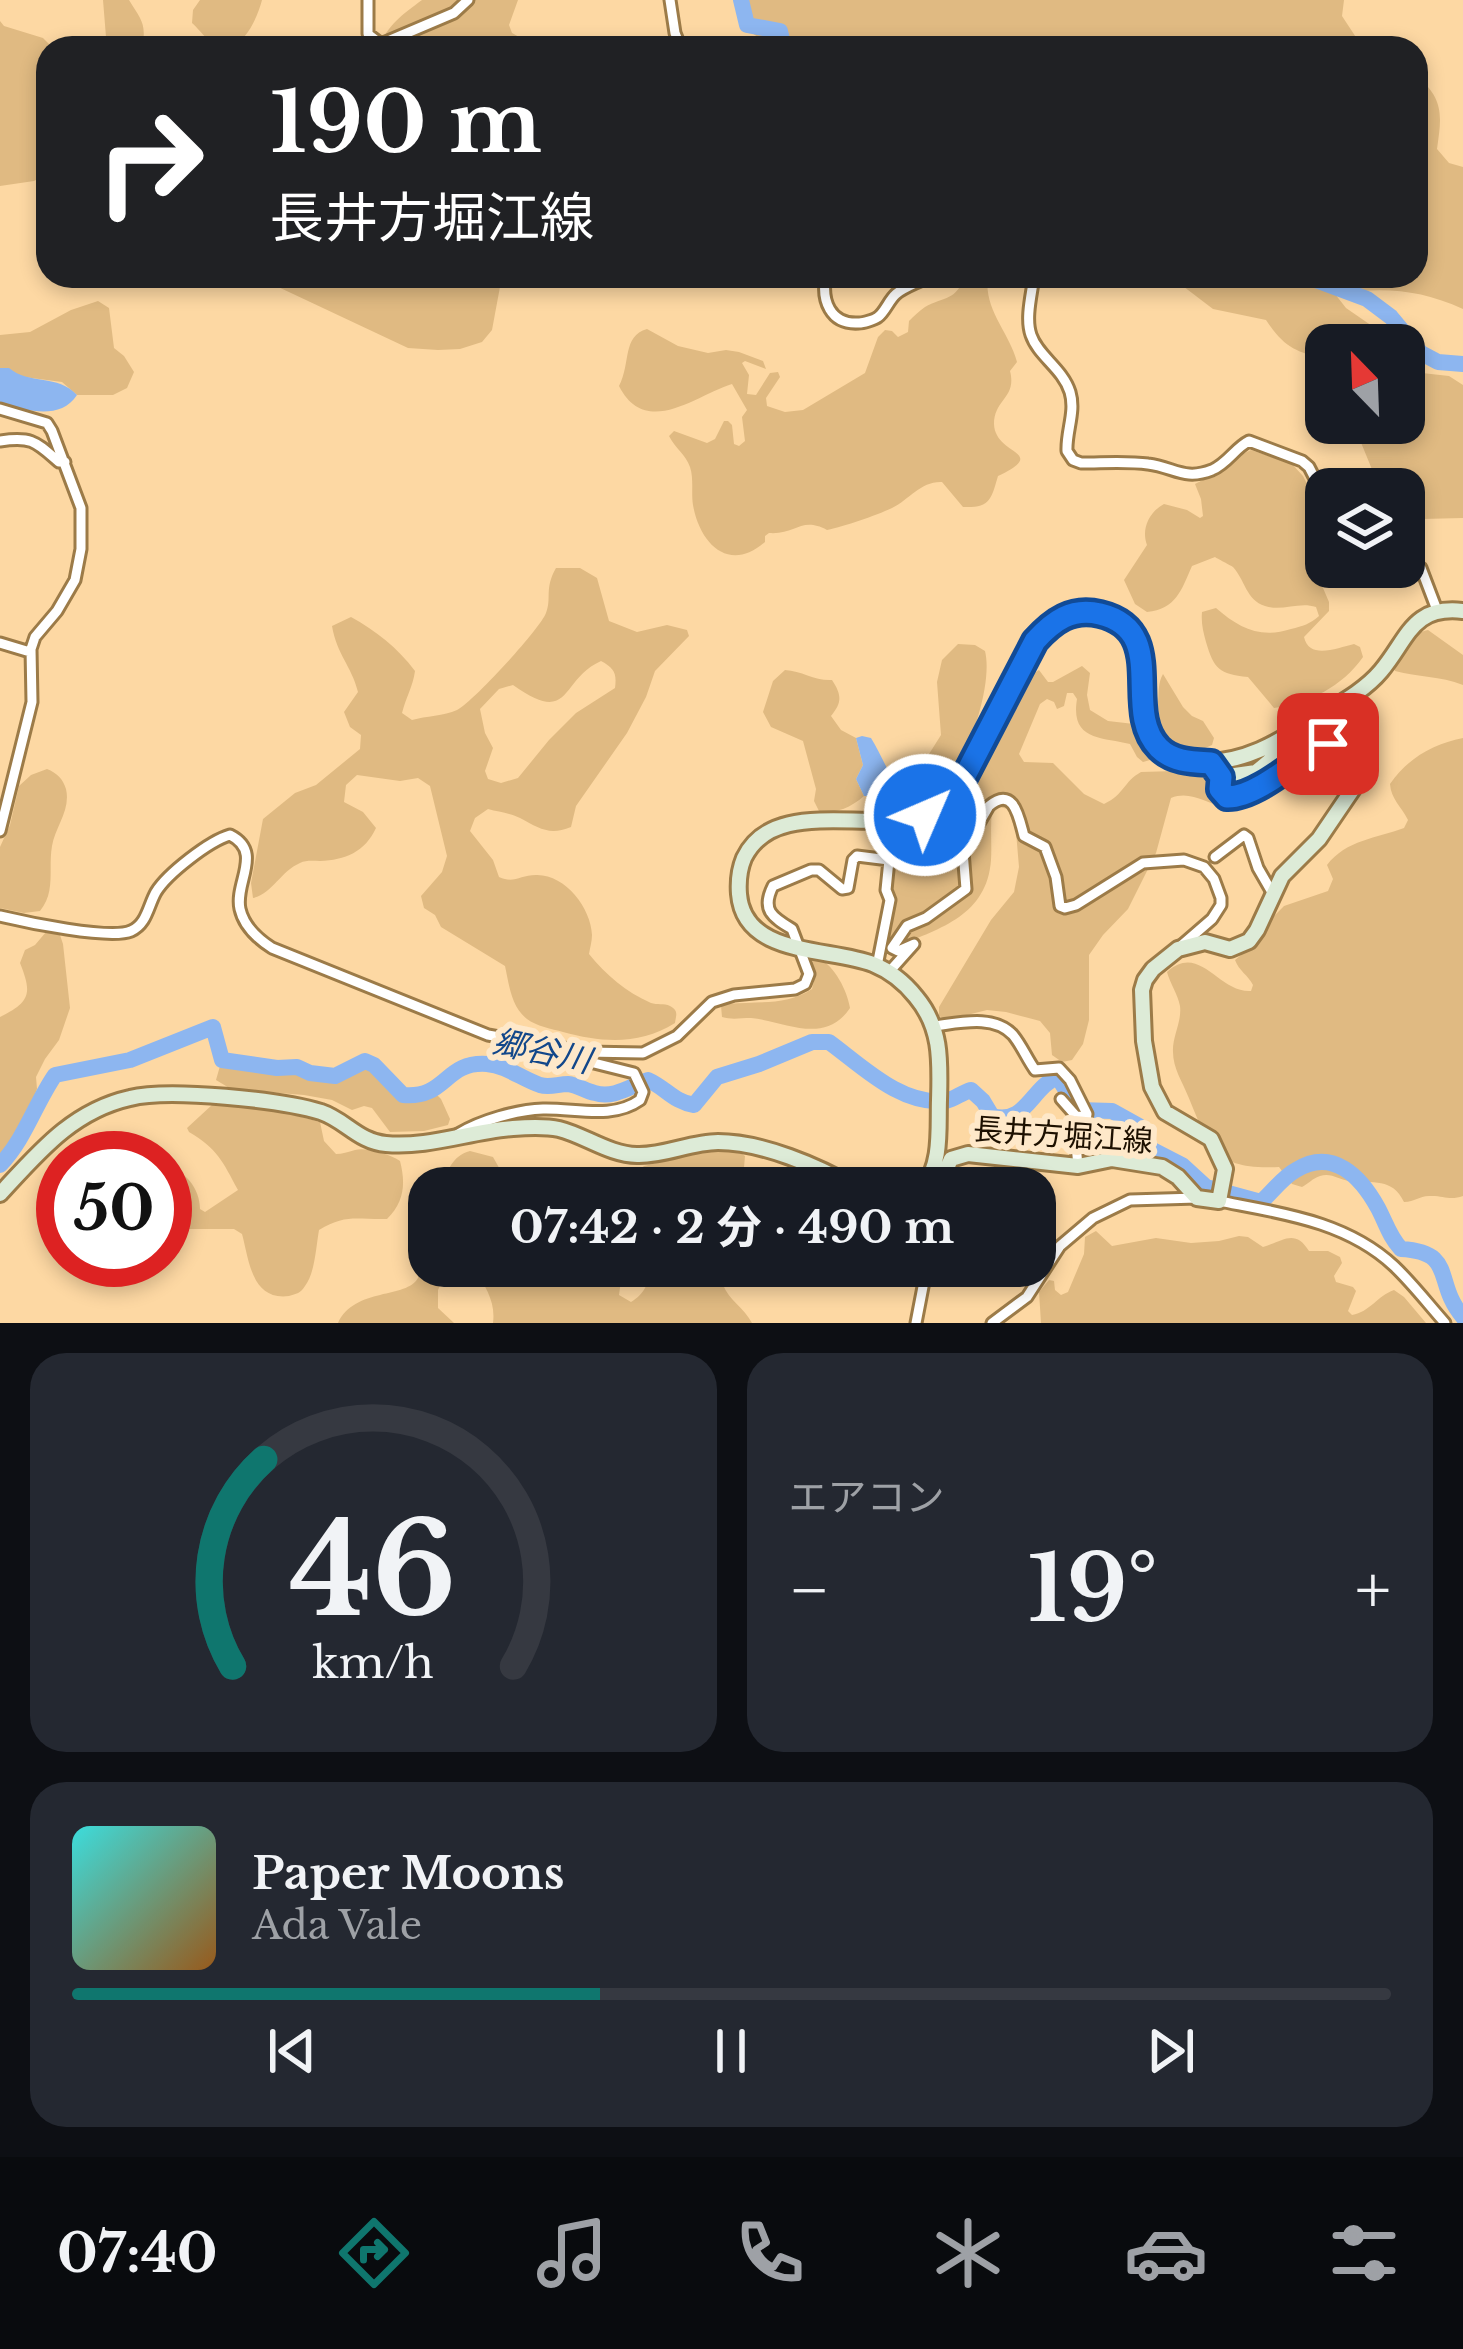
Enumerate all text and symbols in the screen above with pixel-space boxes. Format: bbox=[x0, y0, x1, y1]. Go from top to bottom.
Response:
text: 190 m bbox=[270, 71, 542, 175]
icon: right bbox=[72, 84, 228, 240]
text: 長井方堀江線 bbox=[270, 185, 594, 252]
north arrow bbox=[1305, 324, 1425, 444]
map controls bbox=[1305, 324, 1425, 588]
button: layers bbox=[1305, 468, 1425, 588]
pin bbox=[1277, 693, 1379, 795]
icon: arrive bbox=[1295, 711, 1361, 777]
position arrow bbox=[862, 752, 988, 878]
water label: 郷谷川 bbox=[489, 1021, 598, 1082]
street label: 長井方堀江線 bbox=[972, 1110, 1154, 1160]
speed limit sign: 50 bbox=[36, 1131, 192, 1287]
text: 07:42 · 2 分 · 490 m bbox=[510, 1199, 954, 1255]
text: エアコン bbox=[789, 1473, 945, 1522]
text: 46 bbox=[290, 1494, 457, 1649]
text: 19° bbox=[1028, 1534, 1158, 1645]
text: − bbox=[789, 1549, 830, 1631]
text: + bbox=[1355, 1549, 1391, 1631]
text: km/h bbox=[312, 1635, 434, 1689]
text: Paper Moons bbox=[252, 1845, 564, 1901]
text: Ada Vale bbox=[252, 1901, 422, 1950]
icon: previous bbox=[259, 2018, 325, 2084]
icon: pause bbox=[698, 2018, 764, 2084]
icon: next bbox=[1138, 2018, 1204, 2084]
icon: directions bbox=[332, 2211, 416, 2295]
icon: music bbox=[530, 2211, 614, 2295]
icon: phone bbox=[728, 2211, 812, 2295]
icon: climate bbox=[926, 2211, 1010, 2295]
icon: car bbox=[1124, 2211, 1208, 2295]
icon: filters bbox=[1322, 2211, 1406, 2295]
text: 07:40 bbox=[57, 2220, 218, 2287]

